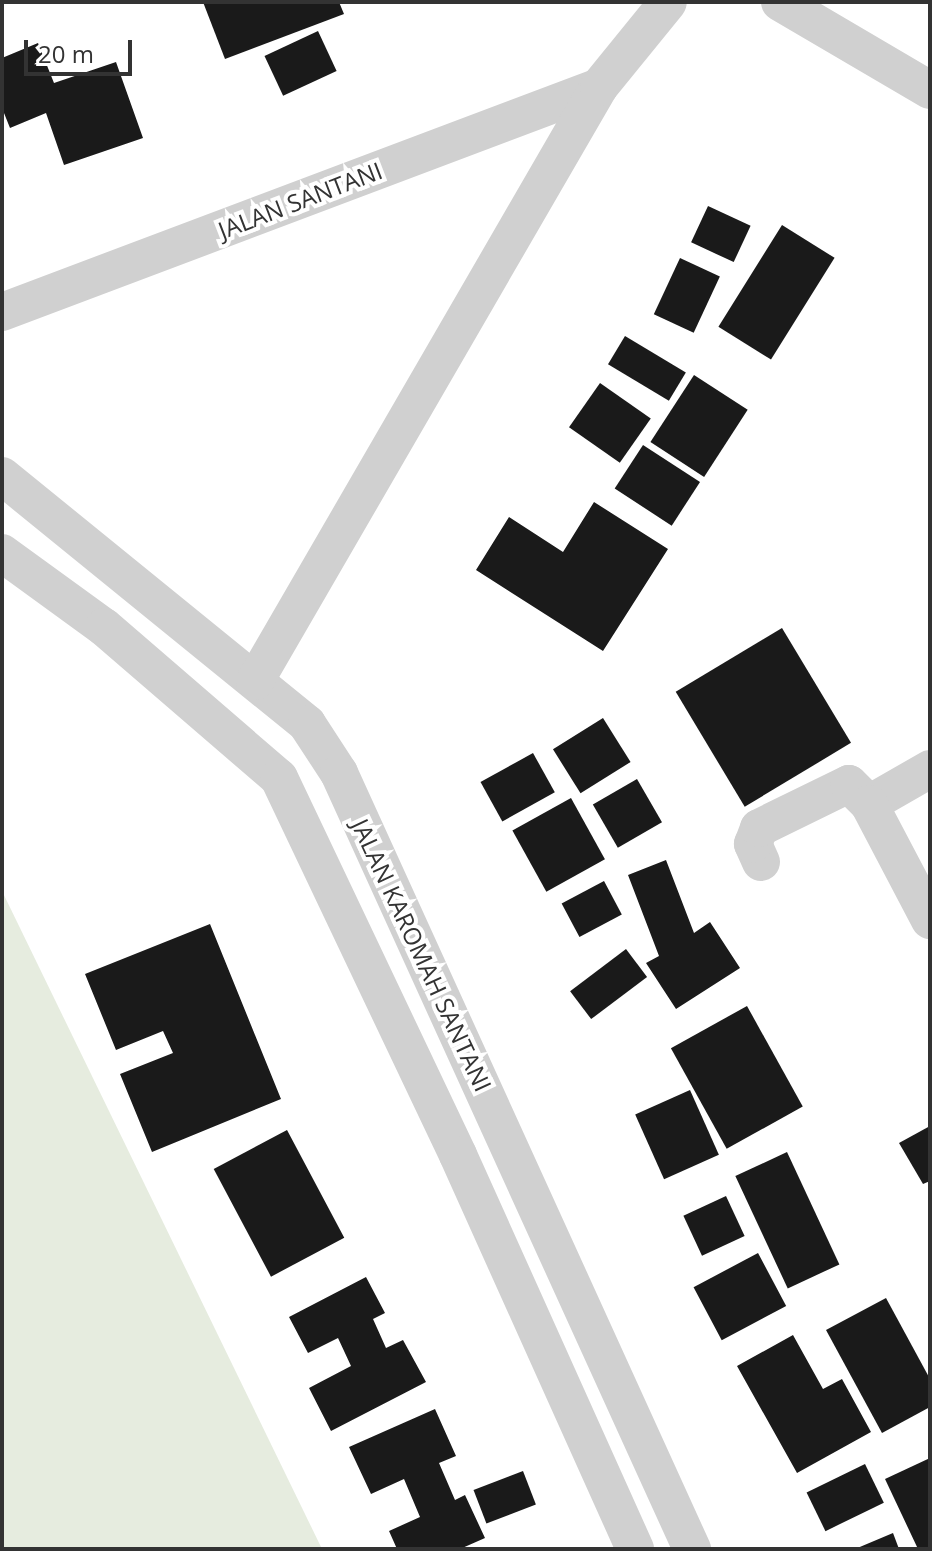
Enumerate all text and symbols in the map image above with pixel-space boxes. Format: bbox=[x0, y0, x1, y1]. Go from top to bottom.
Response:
scale bar bbox=[28, 24, 136, 74]
text: 20 m bbox=[38, 37, 94, 70]
street label: JALAN SANTANI bbox=[214, 156, 386, 244]
street label: JALAN KAROMAH SANTANI bbox=[346, 814, 498, 1096]

